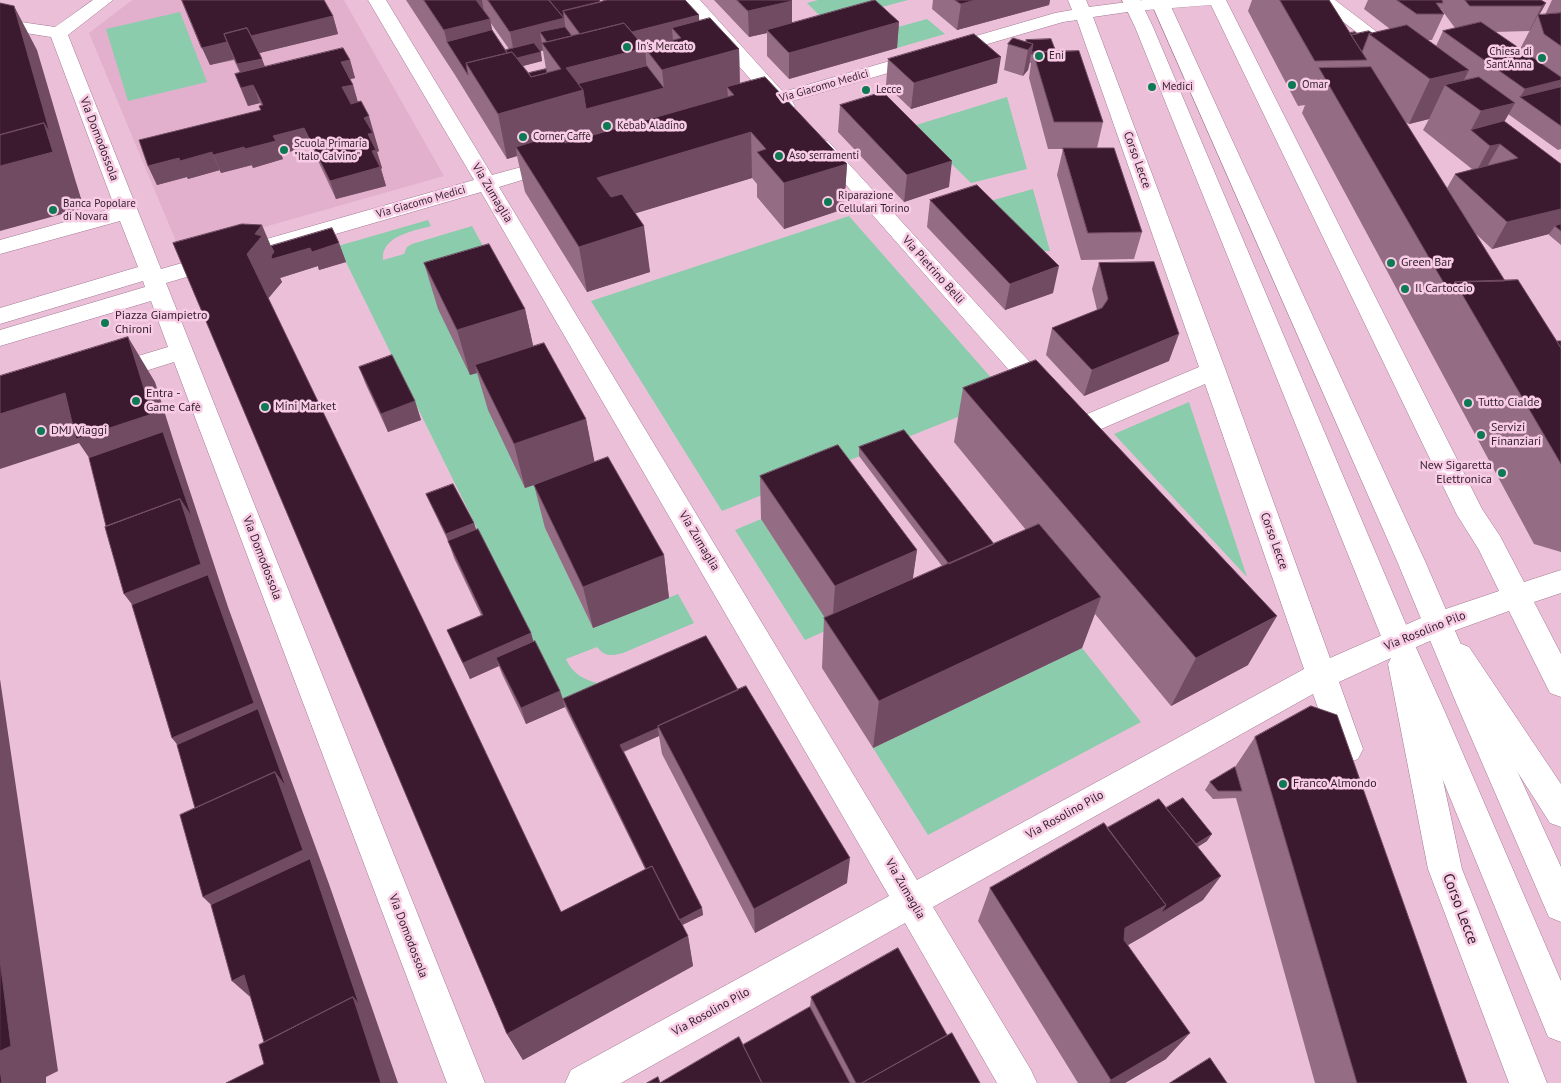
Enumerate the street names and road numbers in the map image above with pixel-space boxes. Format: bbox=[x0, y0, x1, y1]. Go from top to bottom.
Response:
street label: Via Giacomo Medici bbox=[778, 67, 870, 105]
street label: Via Domodossola bbox=[76, 95, 122, 183]
street label: Corso Lecce bbox=[1120, 130, 1154, 190]
street label: Via Zumaglia bbox=[469, 161, 515, 225]
street label: Via Giacomo Medici bbox=[375, 183, 467, 221]
street label: Via Pietrino Belli bbox=[899, 233, 967, 307]
street label: Via Zumaglia bbox=[676, 509, 722, 573]
street label: Corso Lecce bbox=[1257, 511, 1291, 571]
street label: Via Domodossola bbox=[239, 514, 285, 602]
street label: Via Rosolino Pilo bbox=[1382, 608, 1468, 654]
street label: Via Rosolino Pilo bbox=[1024, 788, 1106, 842]
street label: Via Zumaglia bbox=[882, 856, 928, 922]
street label: Corso Lecce bbox=[1438, 871, 1482, 947]
street label: Via Domodossola bbox=[385, 892, 431, 980]
street label: Via Rosolino Pilo bbox=[670, 985, 752, 1039]

